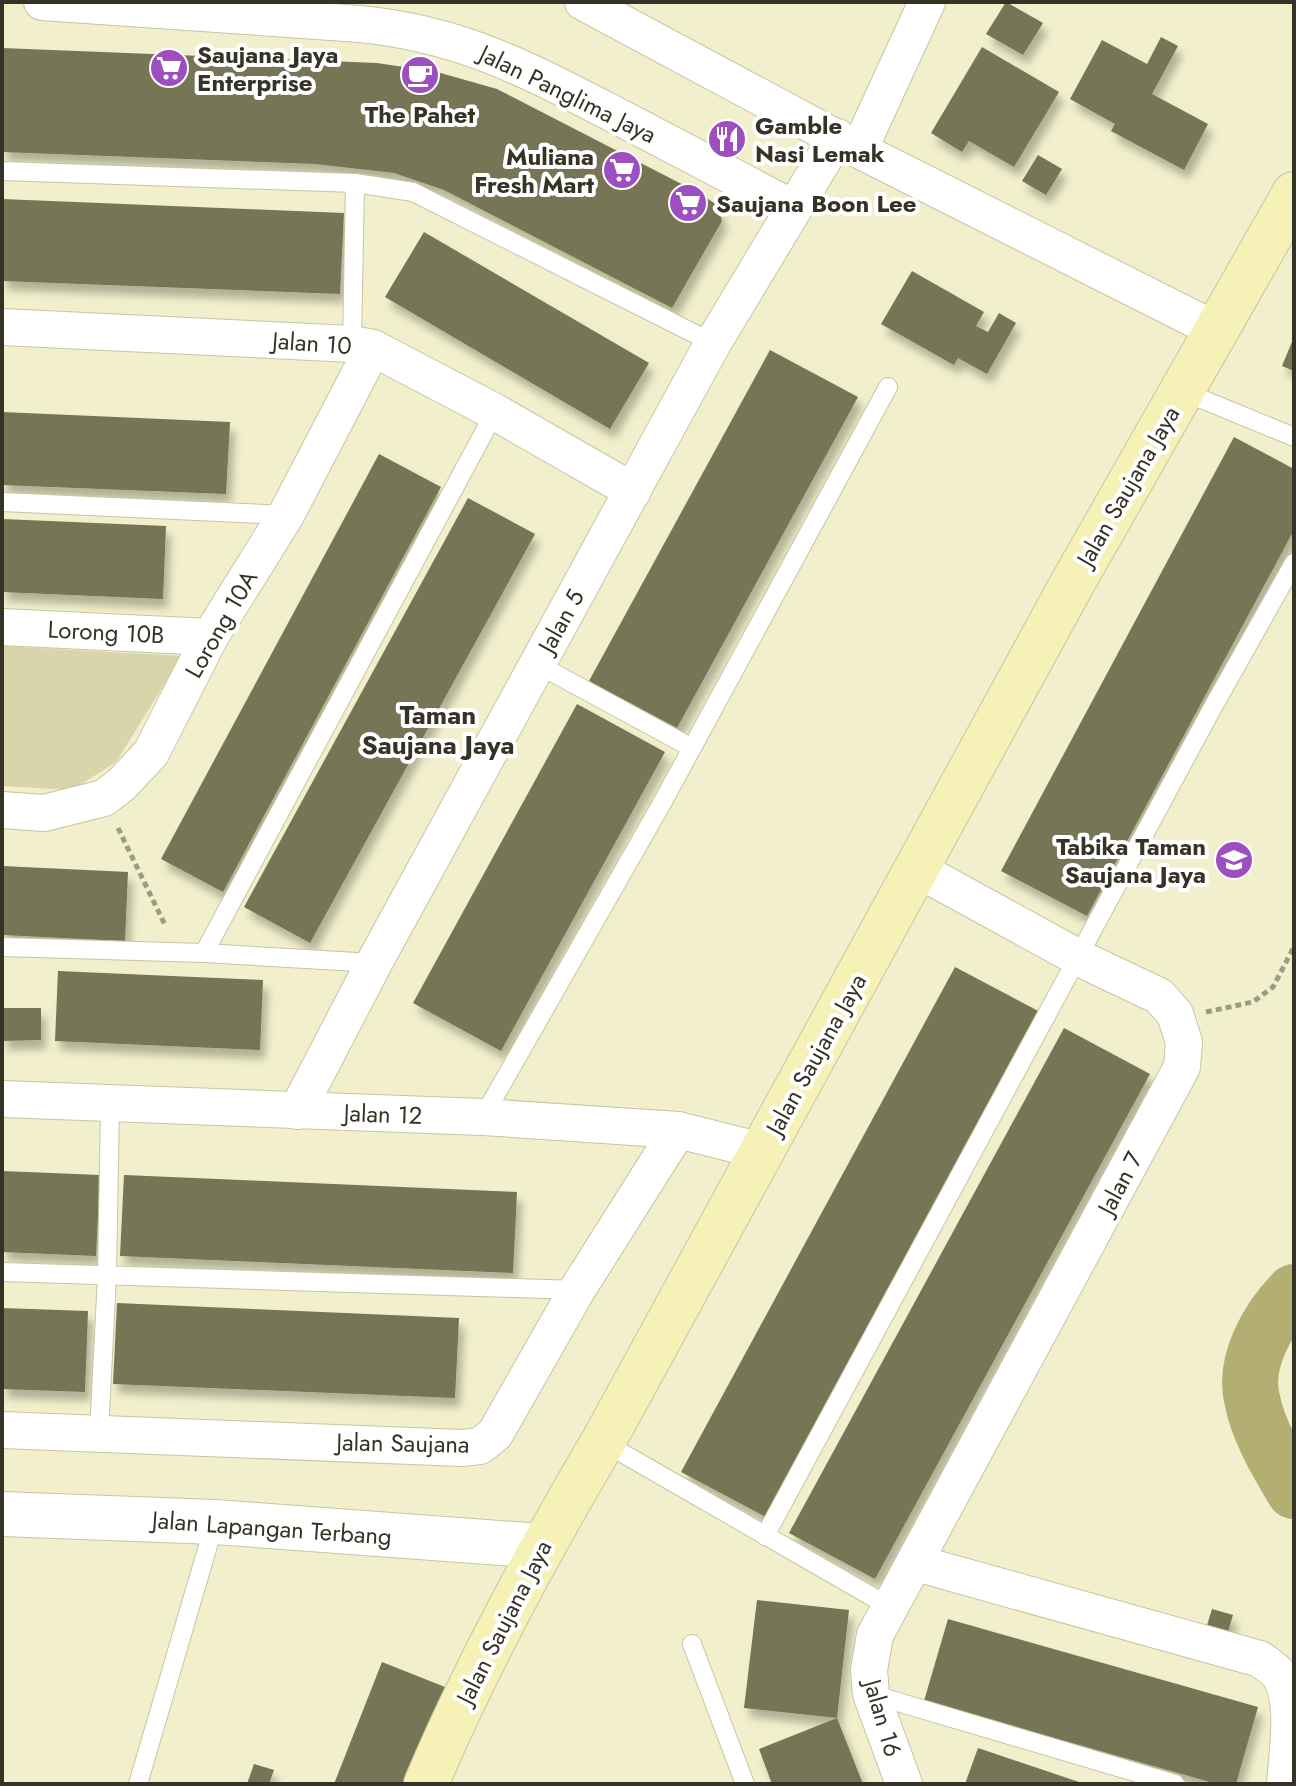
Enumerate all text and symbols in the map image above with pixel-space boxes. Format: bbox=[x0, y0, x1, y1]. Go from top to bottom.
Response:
street label: Jalan Panglima Jaya bbox=[471, 35, 662, 152]
place label: Saujana Jaya Enterprise bbox=[197, 37, 338, 100]
supermarket icon: Saujana Jaya Enterprise bbox=[148, 47, 190, 89]
cafe icon: The Pahet bbox=[399, 54, 441, 96]
place label: The Pahet bbox=[365, 97, 476, 132]
place label: Gamble Nasi Lemak bbox=[755, 108, 885, 171]
restaurant icon: Gamble Nasi Lemak bbox=[706, 118, 748, 160]
place label: Muliana Fresh Mart bbox=[474, 139, 594, 202]
supermarket icon: Muliana Fresh Mart bbox=[601, 149, 643, 191]
supermarket icon: Saujana Boon Lee bbox=[667, 182, 709, 224]
place label: Saujana Boon Lee bbox=[716, 186, 917, 221]
street label: Jalan 10 bbox=[268, 323, 353, 363]
street label: Jalan Saujana Jaya bbox=[1066, 399, 1188, 575]
street label: Lorong 10A bbox=[176, 563, 266, 684]
street label: Jalan 5 bbox=[528, 583, 593, 662]
street label: Lorong 10B bbox=[47, 611, 165, 653]
district label: Taman Saujana Jaya bbox=[361, 696, 515, 764]
place label: Tabika Taman Saujana Jaya bbox=[1056, 829, 1206, 892]
school or university icon: Tabika Taman Saujana Jaya bbox=[1213, 839, 1255, 881]
street label: Jalan Saujana Jaya bbox=[756, 967, 875, 1144]
street label: Jalan 12 bbox=[340, 1095, 423, 1133]
street label: Jalan 7 bbox=[1087, 1145, 1151, 1223]
street label: Jalan Saujana bbox=[333, 1424, 470, 1462]
street label: Jalan Lapangan Terbang bbox=[148, 1502, 393, 1554]
street label: Jalan Saujana Jaya bbox=[446, 1534, 560, 1713]
street label: Jalan 16 bbox=[854, 1672, 911, 1761]

